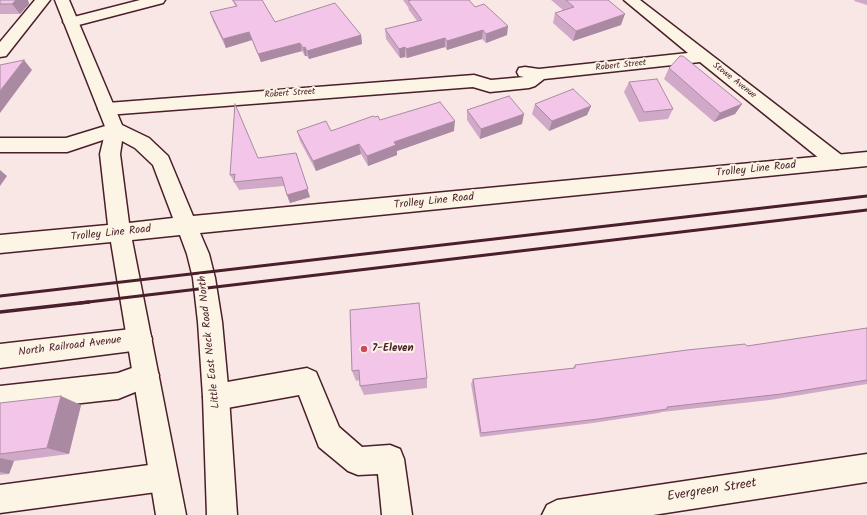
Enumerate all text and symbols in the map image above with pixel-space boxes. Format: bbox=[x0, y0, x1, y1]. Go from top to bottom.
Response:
street label: Robert Street bbox=[595, 58, 647, 74]
street label: Stowe Avenue bbox=[710, 61, 758, 101]
street label: Robert Street bbox=[264, 87, 316, 101]
street label: Trolley Line Road bbox=[715, 159, 797, 181]
street label: Trolley Line Road bbox=[393, 191, 475, 213]
street label: Trolley Line Road bbox=[70, 223, 152, 245]
street label: Little East Neck Road North bbox=[196, 275, 224, 409]
street label: North Railroad Avenue bbox=[18, 334, 122, 360]
place label: 7-Eleven bbox=[372, 342, 413, 356]
marker: 7-Eleven bbox=[359, 344, 369, 354]
street label: Evergreen Street bbox=[666, 476, 758, 506]

